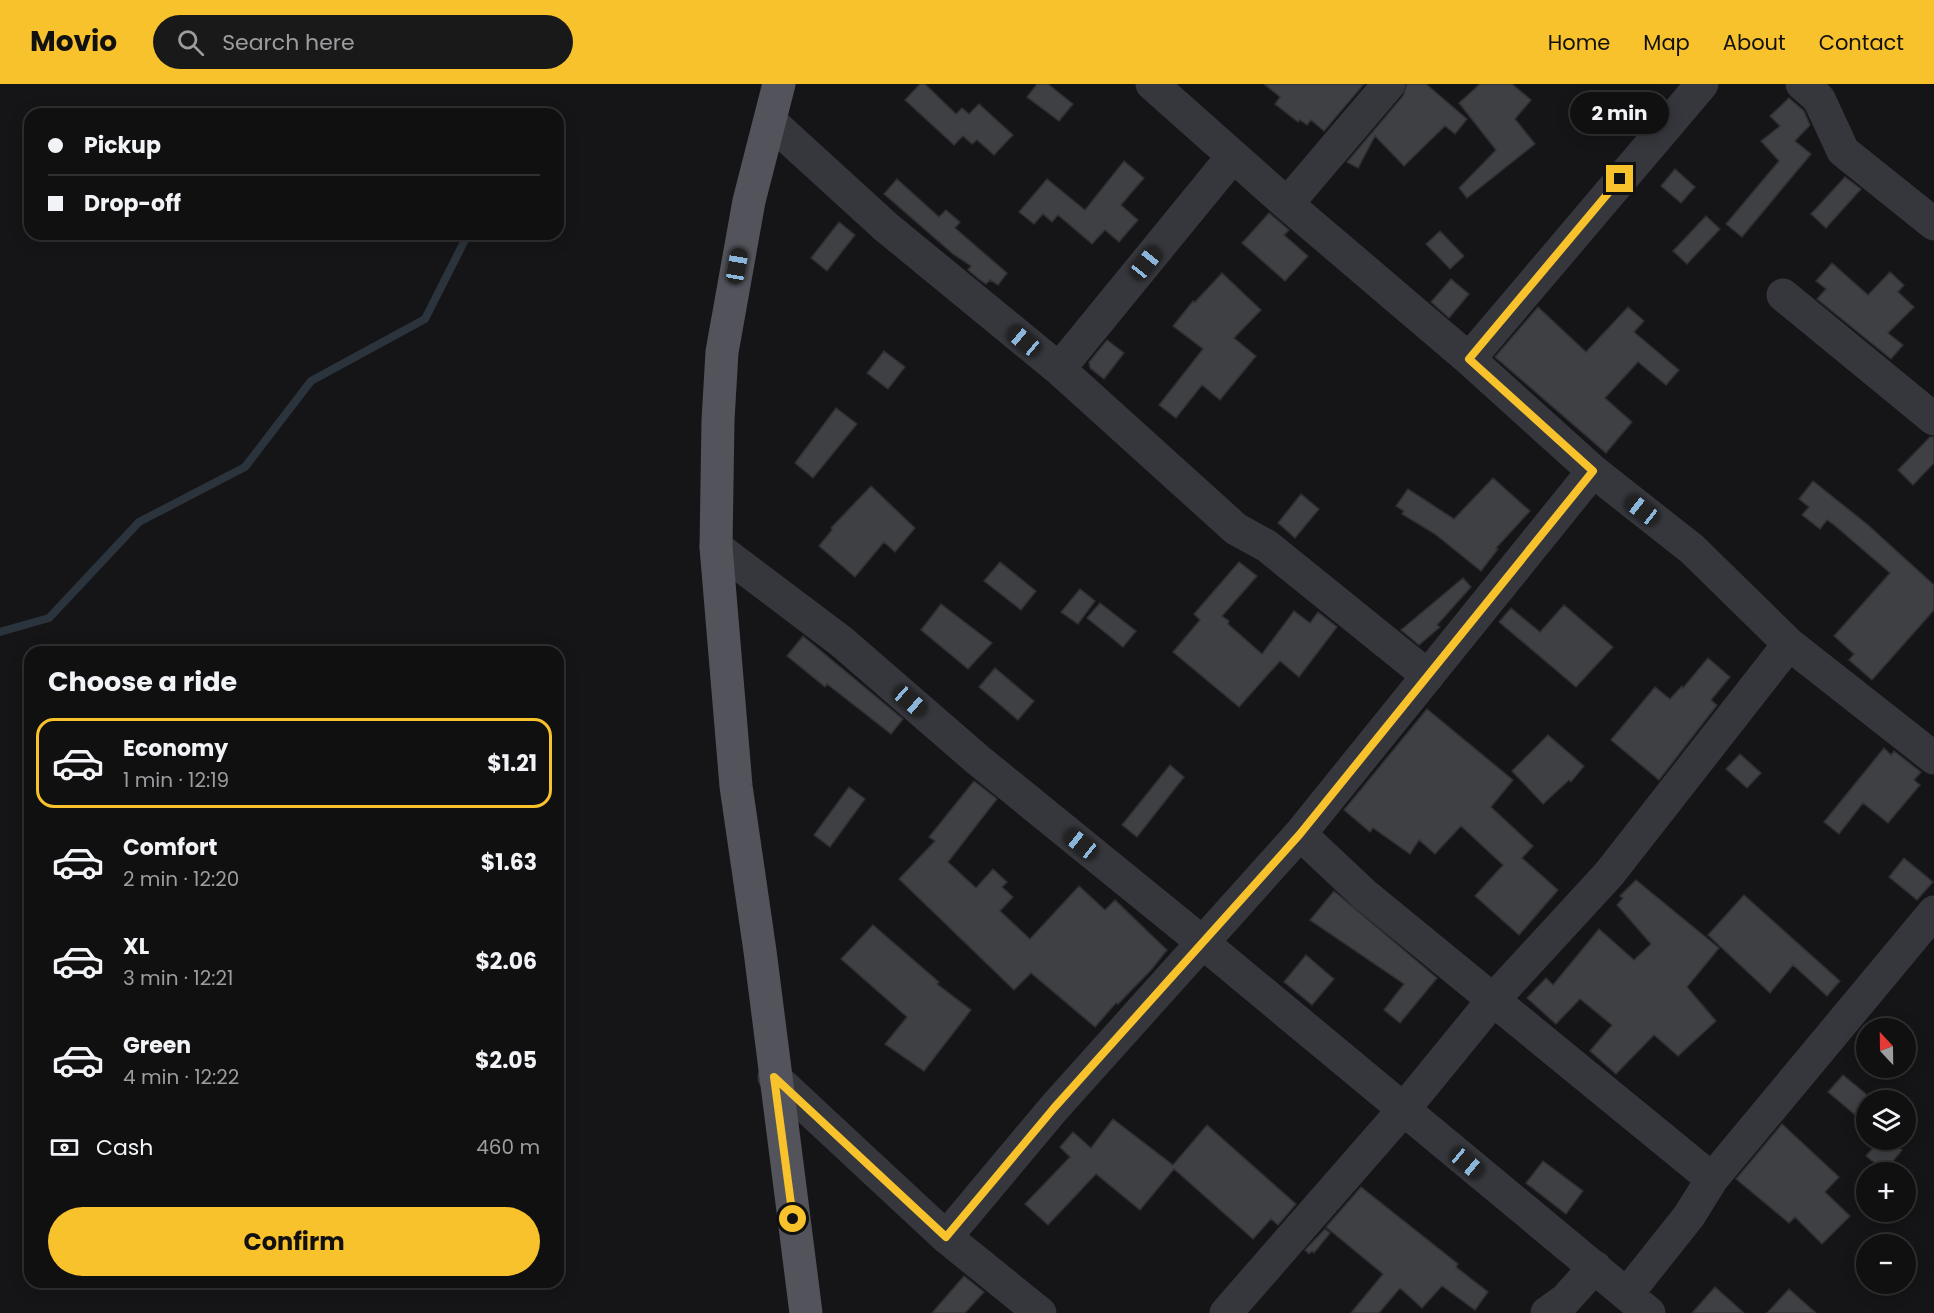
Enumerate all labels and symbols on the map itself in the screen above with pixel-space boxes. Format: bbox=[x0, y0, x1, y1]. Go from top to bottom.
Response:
callout: 2 min bbox=[1570, 92, 1670, 134]
route end bbox=[1606, 165, 1633, 192]
car bbox=[1128, 243, 1164, 283]
car bbox=[725, 247, 749, 285]
car bbox=[1004, 323, 1044, 359]
car bbox=[1622, 492, 1662, 528]
car bbox=[891, 682, 929, 720]
car bbox=[1061, 826, 1101, 862]
north arrow bbox=[1856, 1018, 1916, 1078]
car bbox=[1447, 1145, 1487, 1181]
route start bbox=[779, 1205, 806, 1232]

